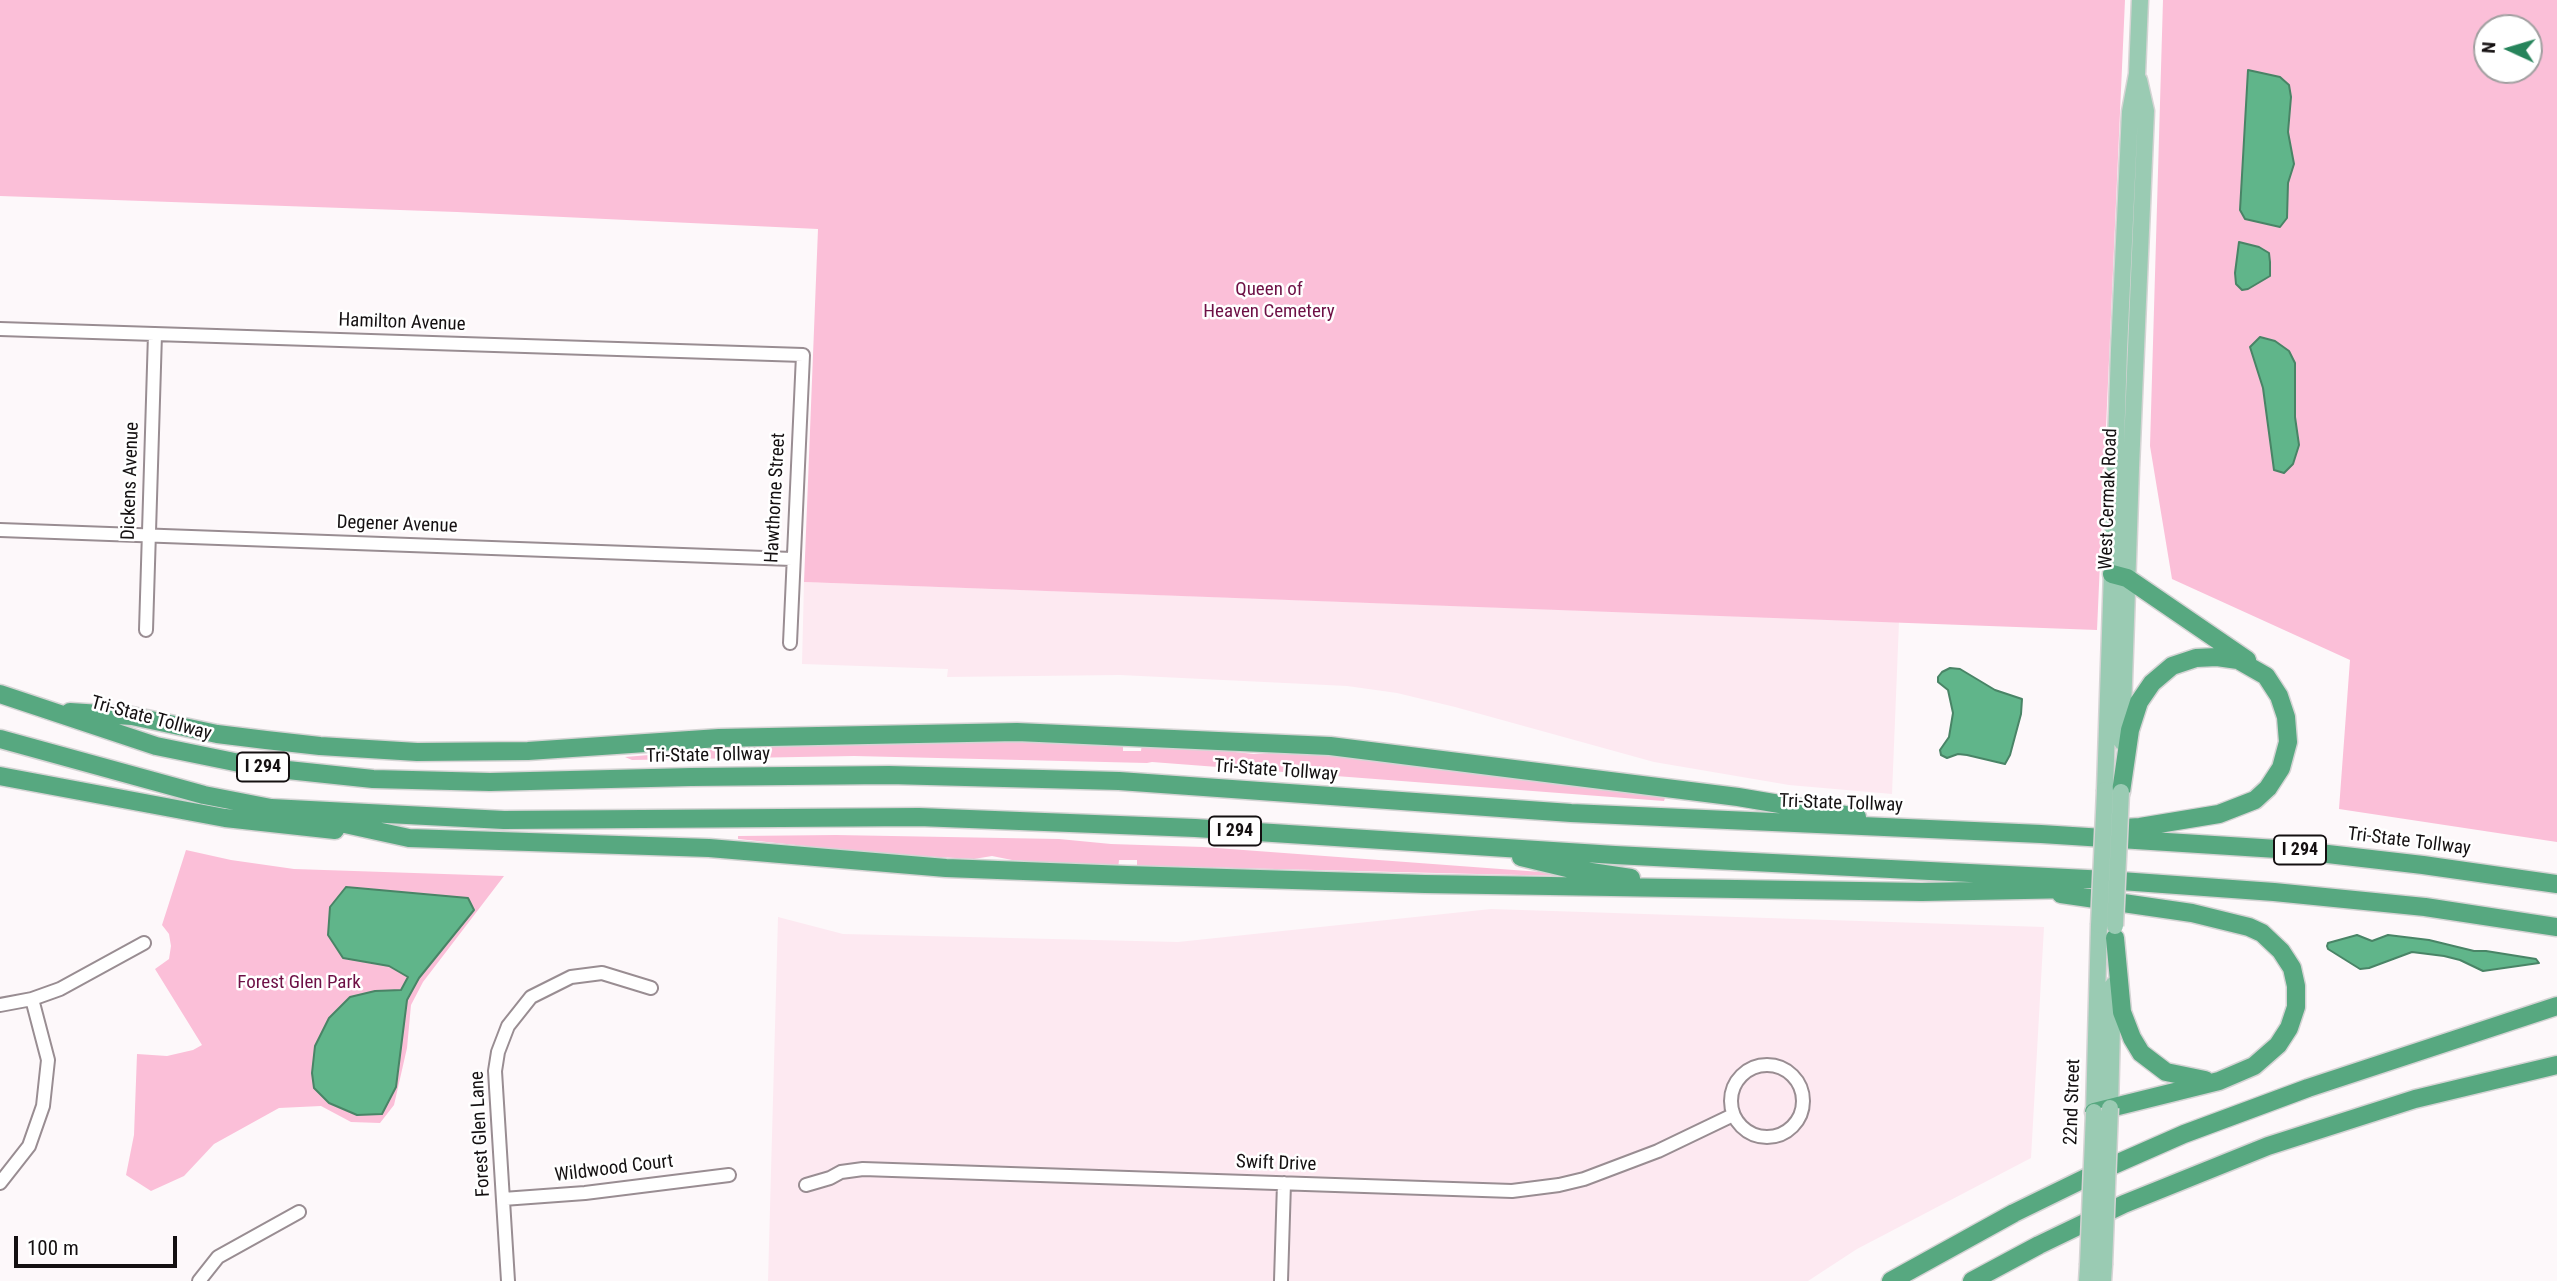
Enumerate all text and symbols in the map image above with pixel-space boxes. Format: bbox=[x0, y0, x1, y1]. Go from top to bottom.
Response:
north arrow bbox=[2473, 14, 2543, 84]
text: N bbox=[2477, 41, 2500, 54]
park label: Queen of Heaven Cemetery bbox=[1203, 279, 1335, 323]
street label: Hamilton Avenue bbox=[338, 309, 466, 337]
street label: Dickens Avenue bbox=[118, 422, 144, 540]
street label: West Cermak Road bbox=[2095, 428, 2123, 570]
street label: Hawthorne Street bbox=[761, 432, 791, 564]
street label: Degener Avenue bbox=[336, 511, 458, 539]
street label: Tri-State Tollway bbox=[88, 692, 214, 746]
street label: Tri-State Tollway bbox=[646, 744, 770, 768]
road number: I 294 bbox=[237, 752, 289, 782]
street label: Tri-State Tollway bbox=[1213, 755, 1339, 787]
street label: Tri-State Tollway bbox=[1779, 790, 1903, 818]
road number: I 294 bbox=[1209, 816, 1261, 846]
street label: Tri-State Tollway bbox=[2346, 823, 2472, 861]
road number: I 294 bbox=[2274, 836, 2326, 864]
park label: Forest Glen Park bbox=[237, 972, 361, 994]
street label: 22nd Street bbox=[2060, 1058, 2086, 1146]
street label: Forest Glen Lane bbox=[466, 1071, 496, 1197]
street label: Wildwood Court bbox=[553, 1150, 675, 1188]
street label: Swift Drive bbox=[1235, 1151, 1317, 1177]
scale bar bbox=[18, 1222, 180, 1266]
text: 100 m bbox=[27, 1236, 79, 1260]

